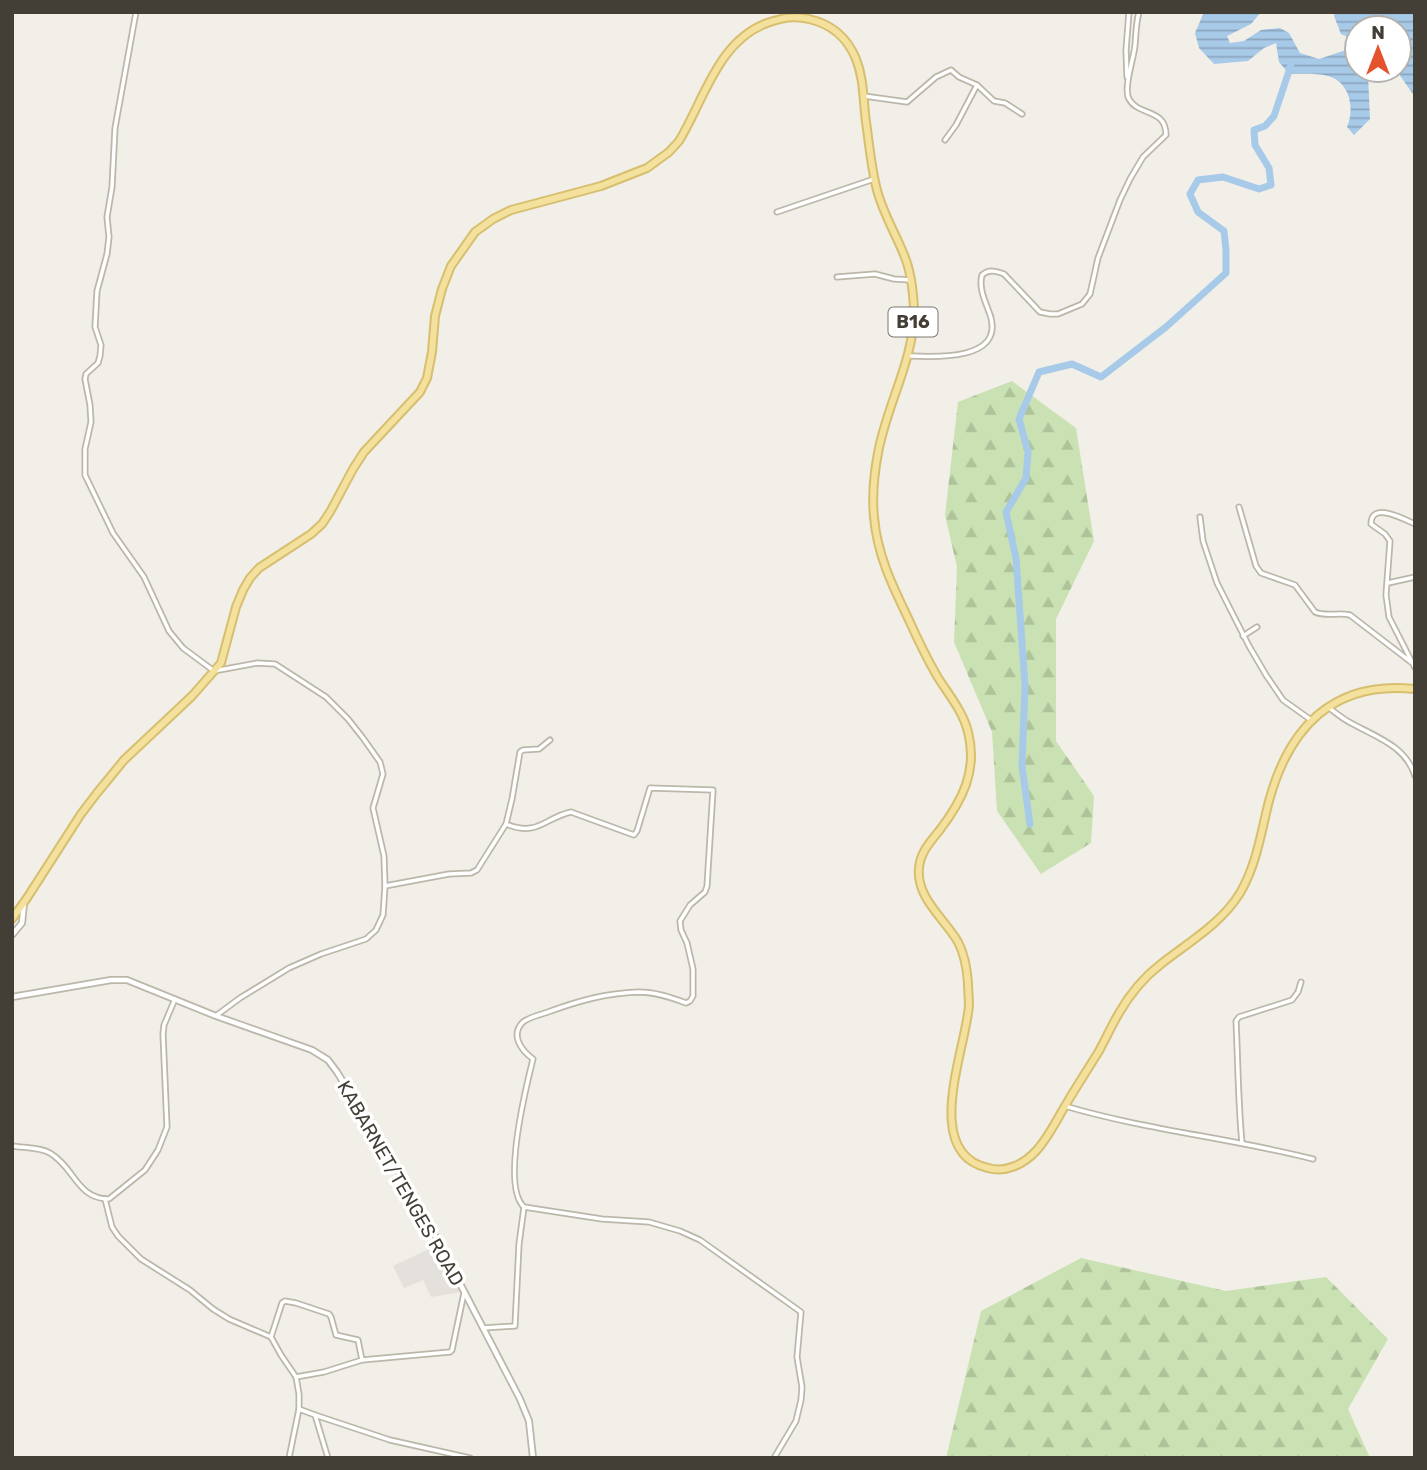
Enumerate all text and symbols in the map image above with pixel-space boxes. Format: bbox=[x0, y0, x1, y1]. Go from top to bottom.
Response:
north arrow bbox=[1343, 14, 1413, 84]
text: N bbox=[1371, 21, 1385, 44]
road number: B16 bbox=[888, 308, 937, 336]
street label: KABARNET/TENGES ROAD bbox=[332, 1077, 469, 1290]

